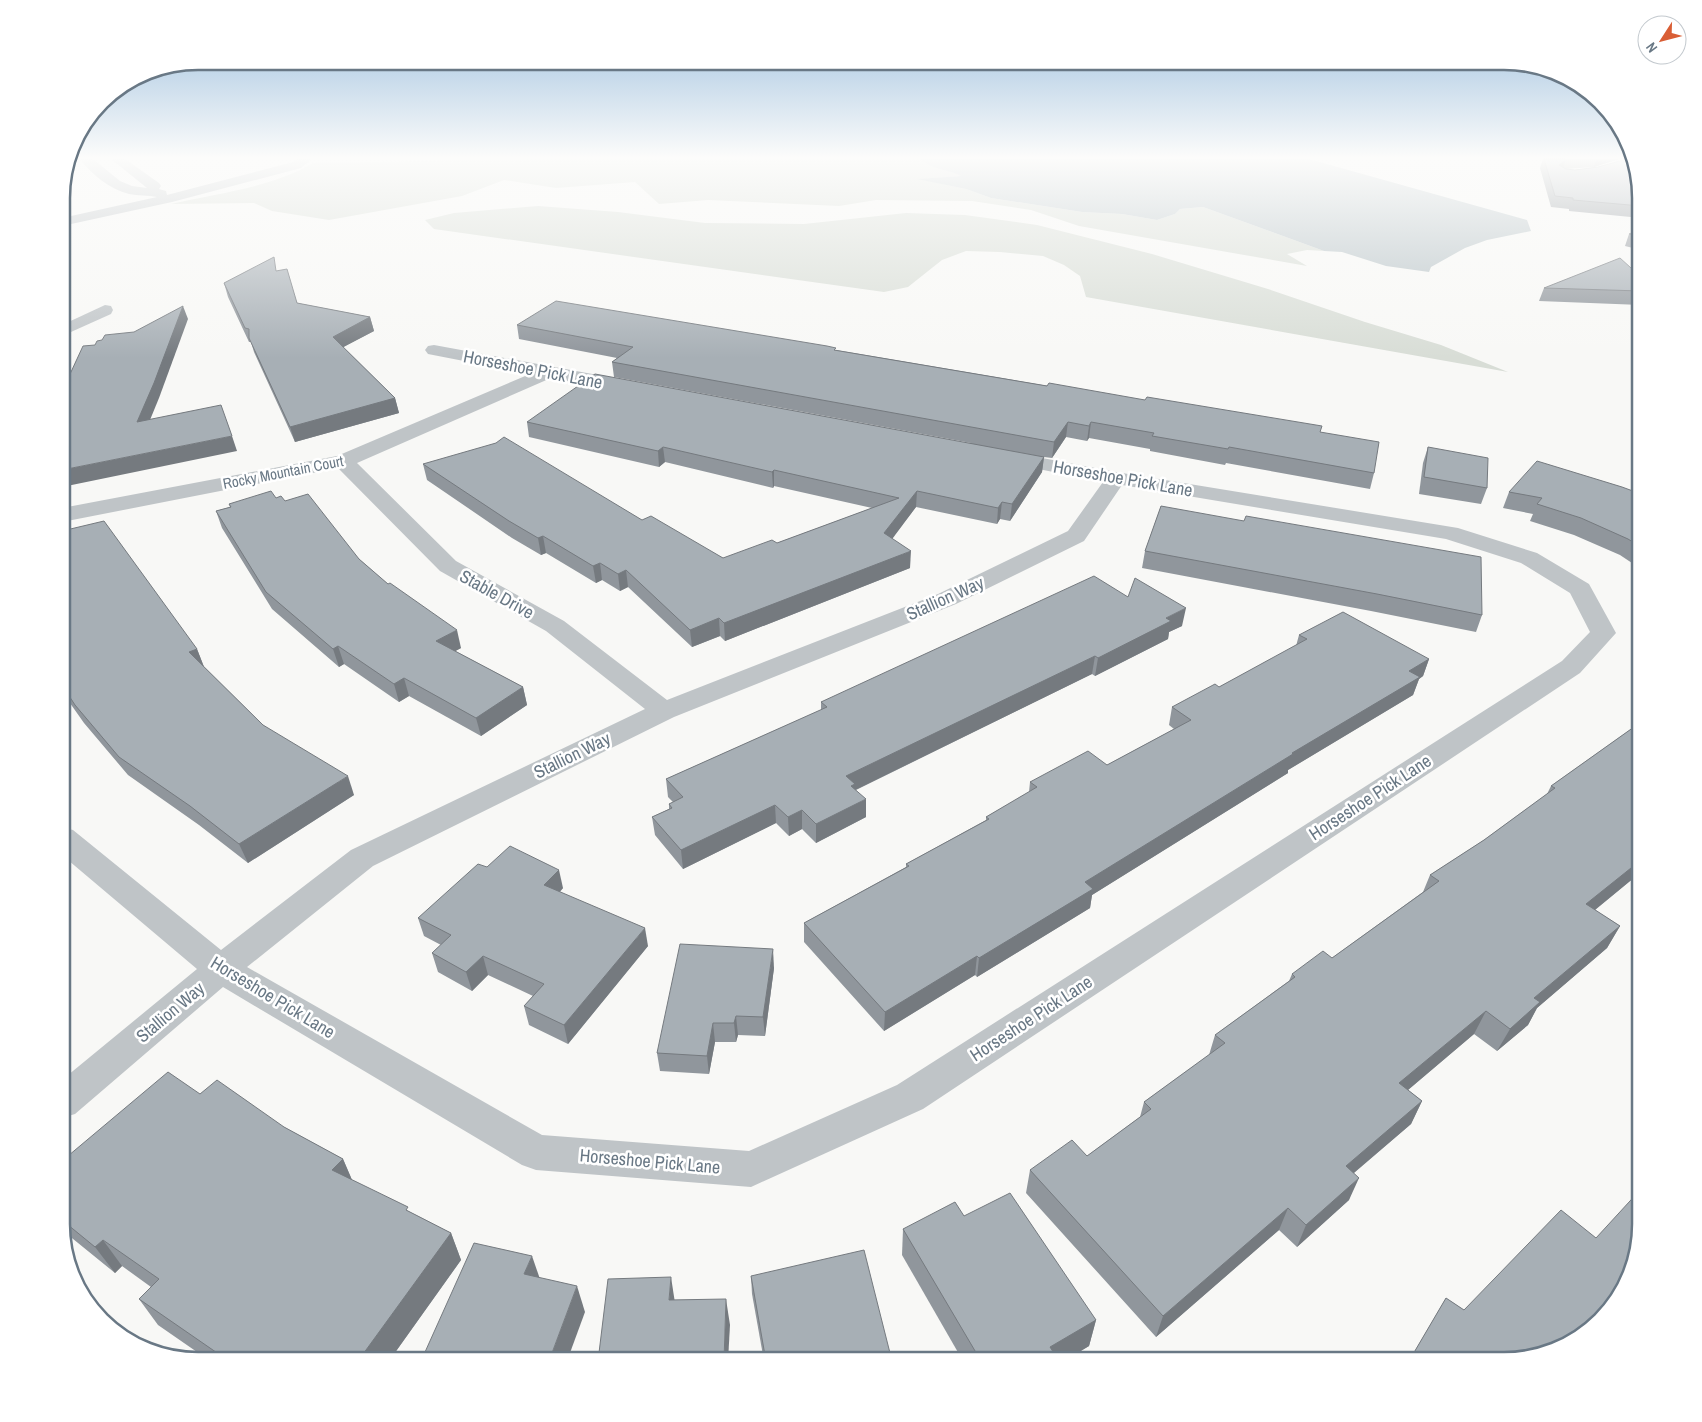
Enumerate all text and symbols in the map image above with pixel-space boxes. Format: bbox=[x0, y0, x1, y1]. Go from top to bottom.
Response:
north arrow bbox=[1637, 15, 1687, 65]
text: N bbox=[1642, 39, 1661, 56]
street label: Horseshoe Pick Lane bbox=[461, 343, 605, 395]
street label: Rocky Mountain Court bbox=[221, 450, 346, 494]
street label: Horseshoe Pick Lane bbox=[1051, 453, 1195, 503]
street label: Stable Drive bbox=[455, 563, 539, 625]
street label: Stallion Way bbox=[902, 570, 988, 626]
street label: Stallion Way bbox=[530, 725, 615, 784]
street label: Horseshoe Pick Lane bbox=[1304, 748, 1436, 846]
street label: Horseshoe Pick Lane bbox=[206, 950, 340, 1044]
street label: Horseshoe Pick Lane bbox=[965, 969, 1097, 1067]
street label: Stallion Way bbox=[130, 976, 210, 1048]
street label: Horseshoe Pick Lane bbox=[579, 1142, 721, 1180]

